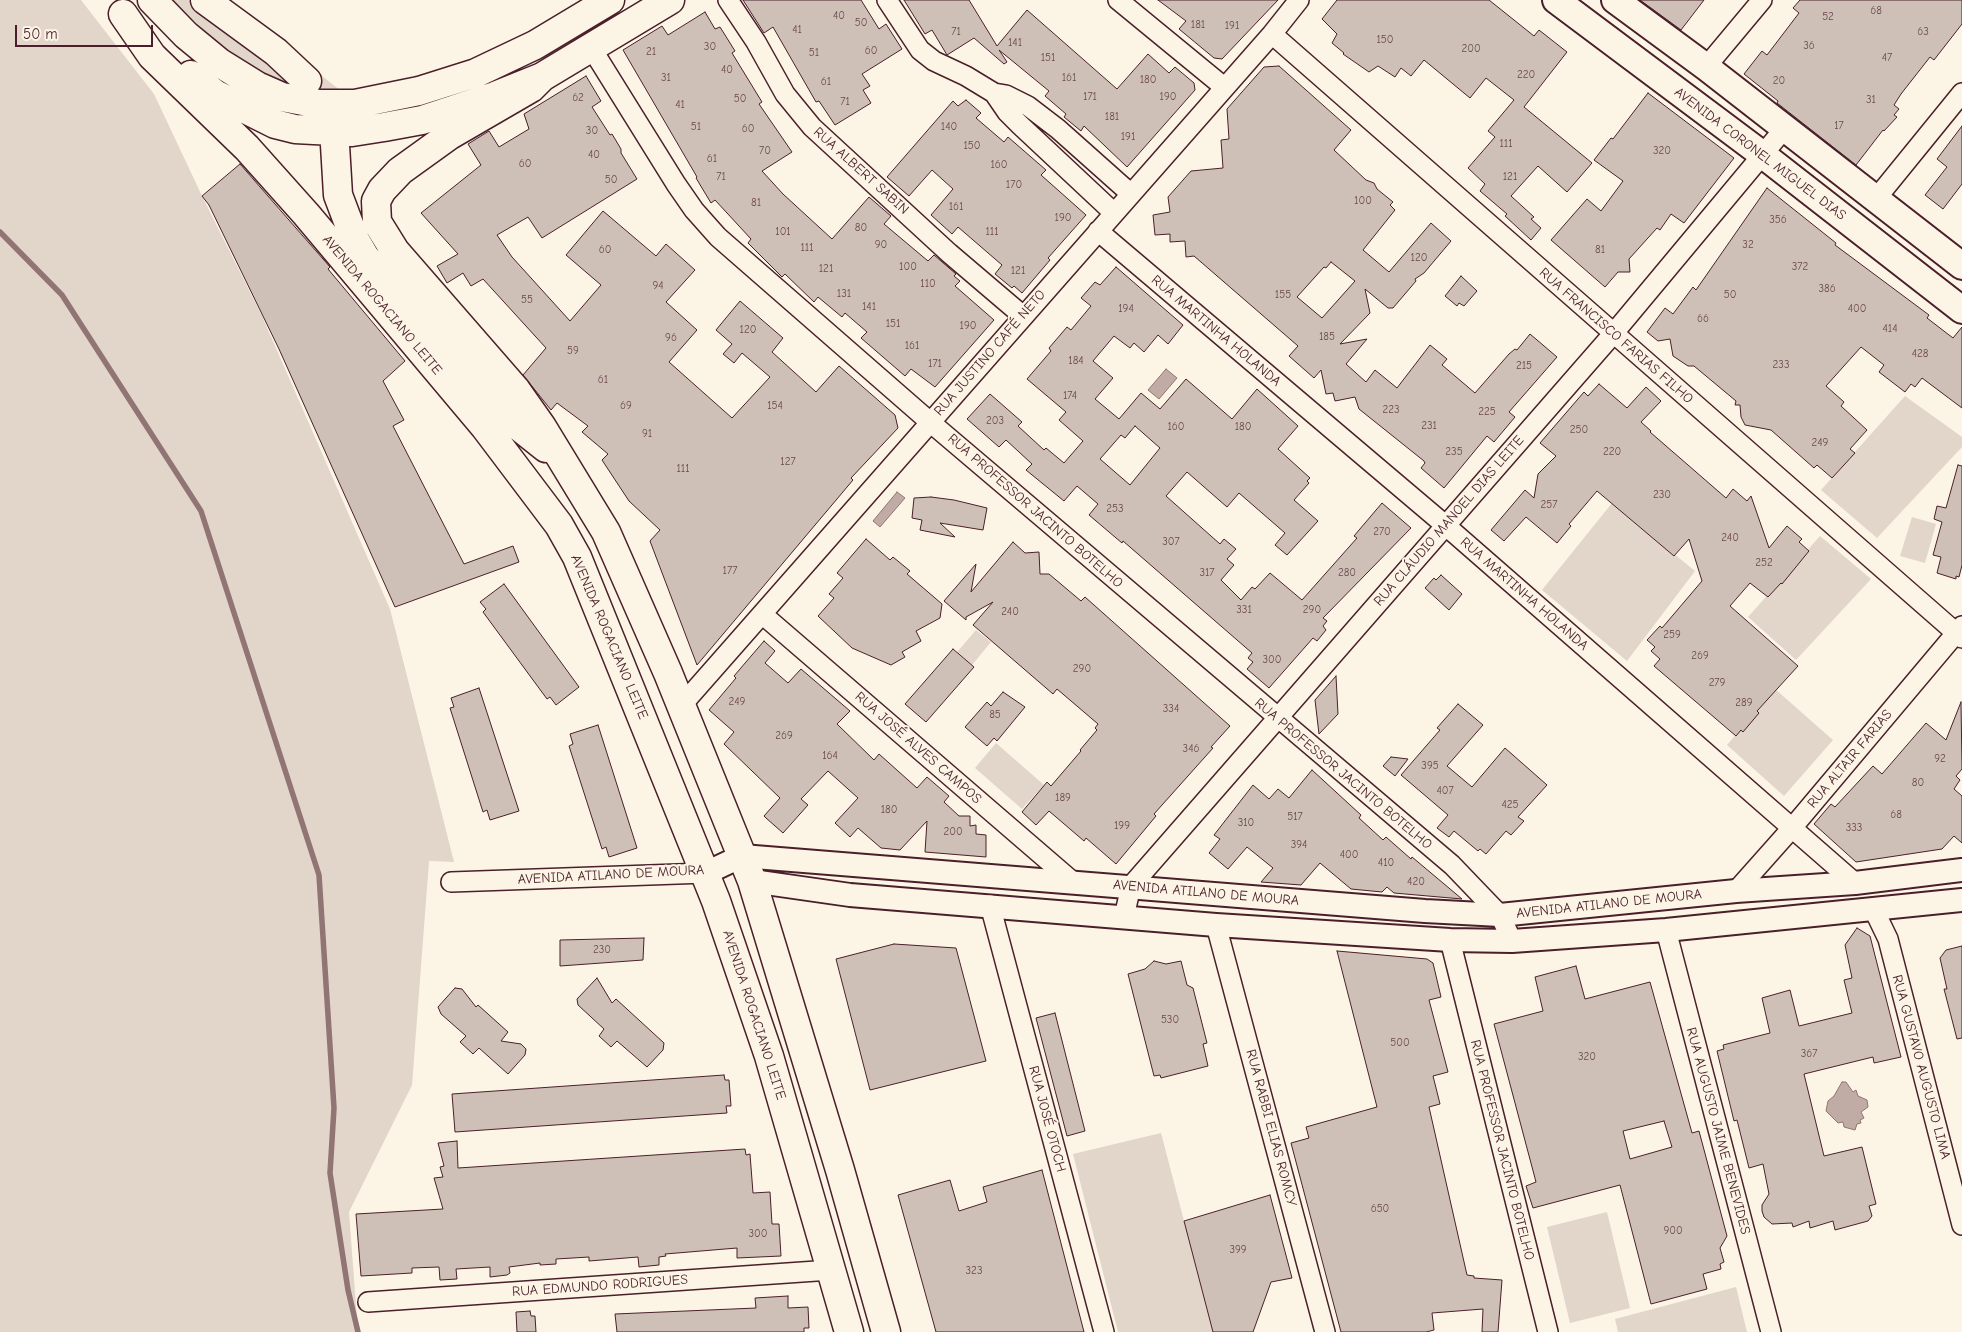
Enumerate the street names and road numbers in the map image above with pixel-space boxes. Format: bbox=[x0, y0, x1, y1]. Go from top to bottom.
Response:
street label: AVENIDA CORONEL MIGUEL DIAS bbox=[1671, 84, 1849, 224]
street label: RUA ALBERT SABIN bbox=[810, 124, 912, 218]
street label: AVENIDA ROGACIANO LEITE bbox=[319, 232, 445, 378]
street label: RUA FRANCISCO FARIAS FILHO bbox=[1536, 265, 1696, 407]
street label: RUA MARTINHA HOLANDA bbox=[1148, 272, 1284, 390]
street label: RUA JUSTINO CAFÉ NETO bbox=[931, 287, 1049, 419]
street label: RUA PROFESSOR JACINTO BOTELHO bbox=[944, 430, 1126, 592]
street label: RUA CLÁUDIO MANOEL DIAS LEITE bbox=[1370, 432, 1528, 610]
street label: RUA MARTINHA HOLANDA bbox=[1457, 534, 1591, 654]
street label: AVENIDA ROGACIANO LEITE bbox=[567, 552, 651, 722]
street label: RUA JOSÉ ALVES CAMPOS bbox=[851, 688, 985, 808]
street label: RUA PROFESSOR JACINTO BOTELHO bbox=[1251, 695, 1435, 853]
street label: RUA ALTAIR FARIAS bbox=[1804, 706, 1896, 812]
street label: AVENIDA ATILANO DE MOURA bbox=[517, 862, 705, 888]
street label: AVENIDA ATILANO DE MOURA bbox=[1112, 877, 1300, 909]
street label: AVENIDA ATILANO DE MOURA bbox=[1515, 886, 1703, 922]
street label: AVENIDA ROGACIANO LEITE bbox=[719, 928, 789, 1102]
street label: RUA GUSTAVO AUGUSTO LIMA bbox=[1888, 973, 1954, 1161]
street label: RUA AUGUSTO JAIME BENEVIDES bbox=[1682, 1026, 1754, 1236]
street label: RUA PROFESSOR JACINTO BOTELHO bbox=[1466, 1038, 1538, 1262]
street label: RUA RABBI ELIAS ROMCY bbox=[1242, 1048, 1300, 1208]
street label: RUA JOSÉ OTOCH bbox=[1025, 1064, 1069, 1174]
street label: RUA EDMUNDO RODRIGUES bbox=[511, 1271, 689, 1301]

